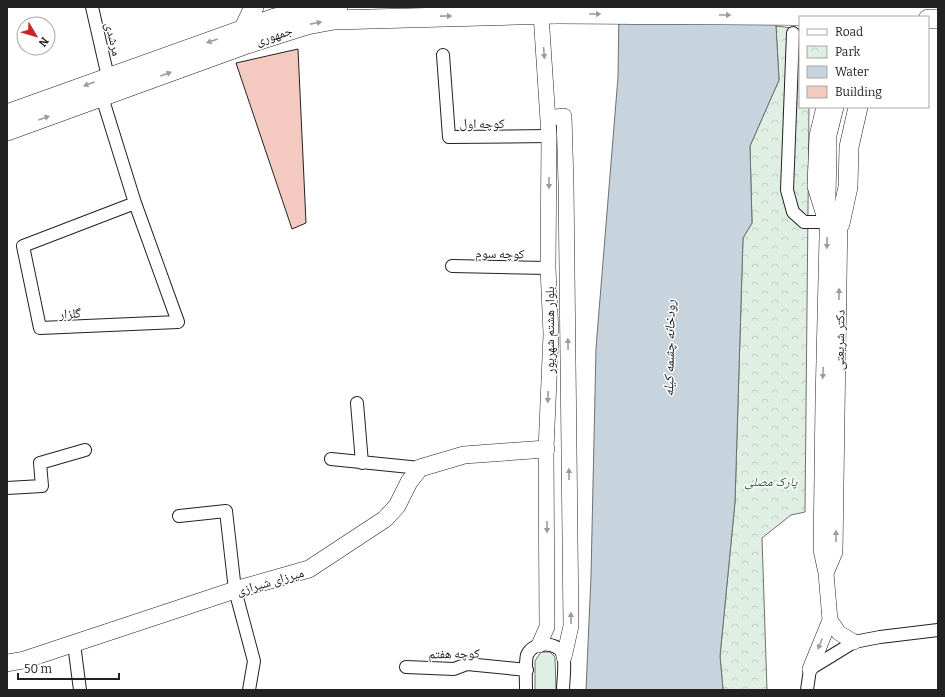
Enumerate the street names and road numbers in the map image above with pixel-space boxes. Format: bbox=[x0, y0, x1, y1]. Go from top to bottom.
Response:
street label: مرشدی bbox=[101, 21, 125, 58]
street label: جمهوری bbox=[254, 23, 295, 49]
street label: کوچه اول bbox=[459, 116, 505, 132]
street label: کوچه سوم bbox=[475, 246, 525, 262]
street label: بلوار هشتم شهریور bbox=[542, 286, 558, 375]
street label: گلزار bbox=[58, 305, 82, 323]
street label: دکتر شریعتی bbox=[831, 310, 849, 370]
street label: میرزای شیرازی bbox=[235, 565, 306, 599]
street label: کوچه هفتم bbox=[428, 646, 480, 662]

